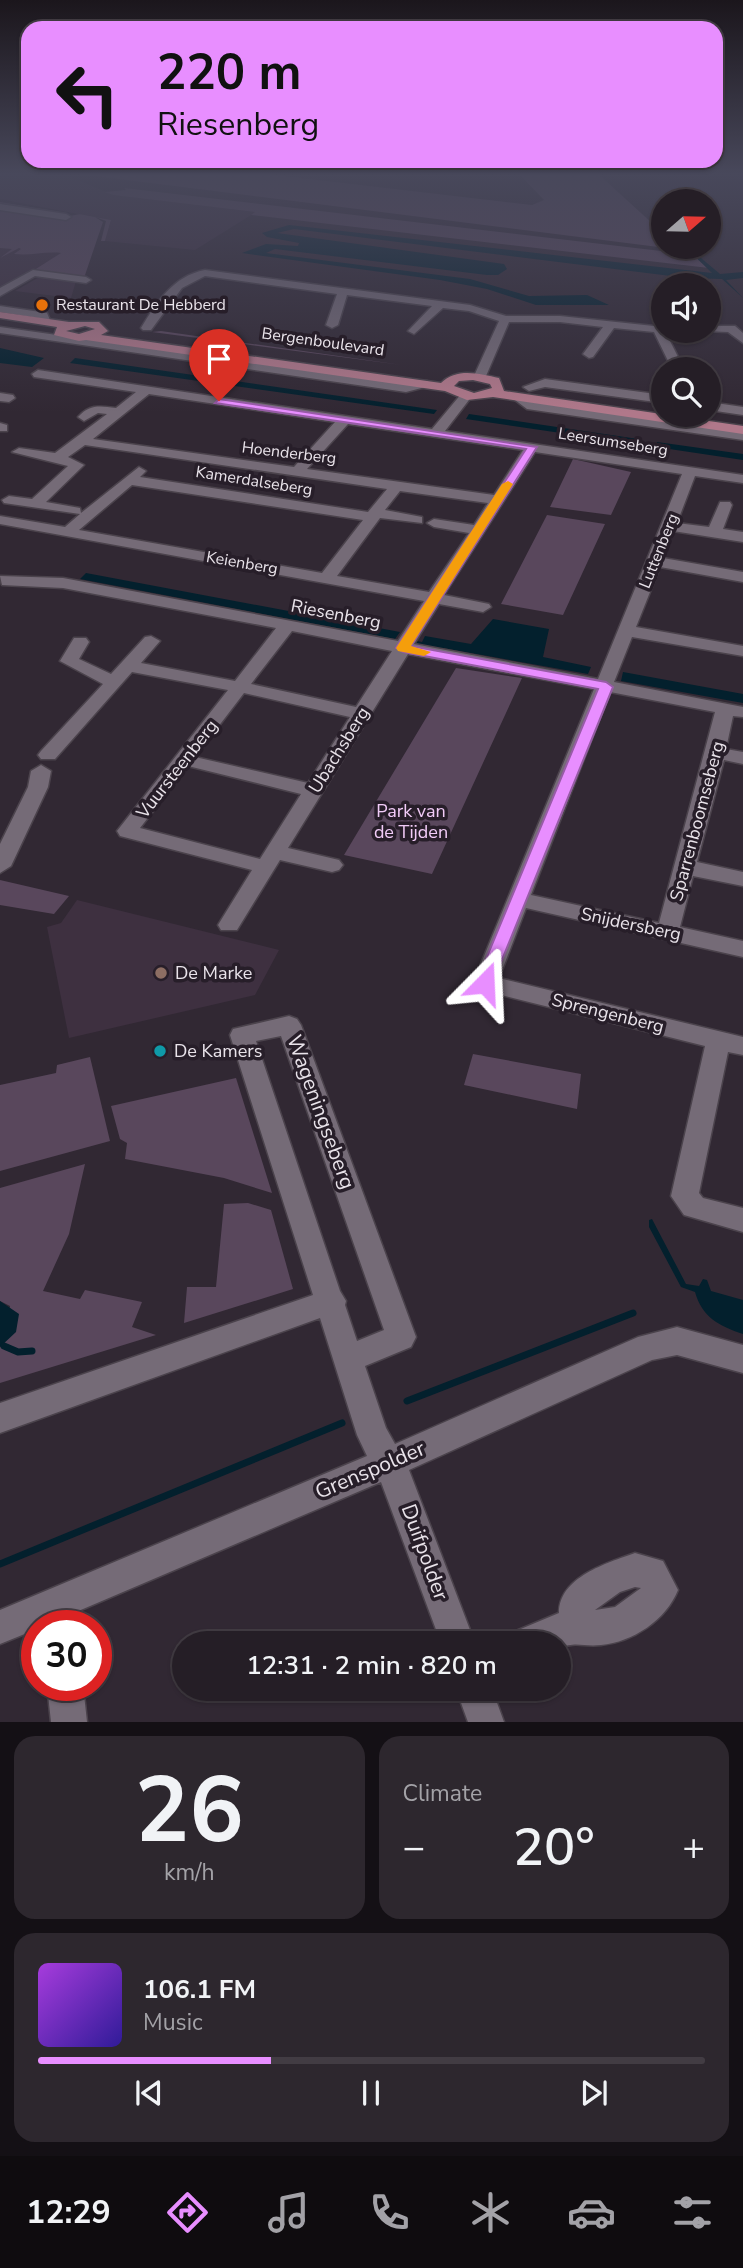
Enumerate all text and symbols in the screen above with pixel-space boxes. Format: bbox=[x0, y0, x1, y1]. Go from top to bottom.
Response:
text: 220 m bbox=[157, 39, 301, 106]
icon: left bbox=[42, 49, 133, 140]
text: Riesenberg bbox=[157, 103, 319, 146]
north arrow bbox=[651, 189, 721, 259]
map controls bbox=[651, 189, 721, 427]
button: sound bbox=[651, 273, 721, 343]
place label: Restaurant De Hebberd bbox=[56, 294, 226, 316]
marker: Restaurant De Hebberd bbox=[34, 297, 50, 313]
street label: Bergenboulevard bbox=[260, 322, 386, 362]
pin bbox=[189, 329, 249, 401]
icon: arrive bbox=[200, 340, 238, 378]
button: search bbox=[651, 357, 721, 427]
street label: Leersumseberg bbox=[557, 422, 669, 462]
street label: Hoenderberg bbox=[240, 436, 338, 470]
street label: Kamerdalseberg bbox=[194, 461, 314, 501]
street label: Luttenberg bbox=[634, 510, 684, 592]
street label: Keienberg bbox=[204, 546, 280, 580]
street label: Riesenberg bbox=[289, 594, 383, 634]
street label: Ubachsberg bbox=[303, 702, 375, 798]
street label: Vuursteenberg bbox=[130, 715, 223, 824]
street label: Sparrenboomseberg bbox=[664, 738, 730, 904]
park label: Park van de Tijden bbox=[374, 799, 448, 844]
street label: Snijdersberg bbox=[579, 902, 683, 946]
position arrow bbox=[448, 946, 522, 1020]
place label: De Marke bbox=[175, 961, 252, 985]
marker: De Marke bbox=[153, 965, 169, 981]
street label: Sprengenberg bbox=[549, 987, 667, 1039]
street label: Wageningseberg bbox=[280, 1031, 362, 1193]
place label: De Kamers bbox=[174, 1039, 262, 1063]
marker: De Kamers bbox=[152, 1043, 168, 1059]
street label: Grenspolder bbox=[311, 1434, 430, 1506]
street label: Duifpolder bbox=[395, 1500, 455, 1604]
speed limit sign: 30 bbox=[21, 1610, 112, 1701]
text: 12:31 · 2 min · 820 m bbox=[246, 1648, 497, 1683]
text: 26 bbox=[135, 1749, 244, 1873]
text: Climate bbox=[403, 1778, 482, 1809]
text: 20° bbox=[513, 1812, 595, 1883]
text: − bbox=[403, 1822, 425, 1873]
text: + bbox=[682, 1822, 705, 1873]
text: km/h bbox=[164, 1857, 215, 1888]
text: 106.1 FM bbox=[143, 1972, 256, 2007]
text: Music bbox=[143, 2007, 203, 2038]
icon: previous bbox=[130, 2074, 168, 2112]
icon: pause bbox=[352, 2074, 390, 2112]
icon: next bbox=[575, 2074, 613, 2112]
icon: directions bbox=[163, 2188, 212, 2237]
icon: music bbox=[264, 2188, 313, 2237]
icon: phone bbox=[365, 2188, 414, 2237]
icon: climate bbox=[466, 2188, 515, 2237]
icon: car bbox=[567, 2188, 616, 2237]
icon: filters bbox=[668, 2188, 717, 2237]
text: 12:29 bbox=[26, 2191, 111, 2234]

